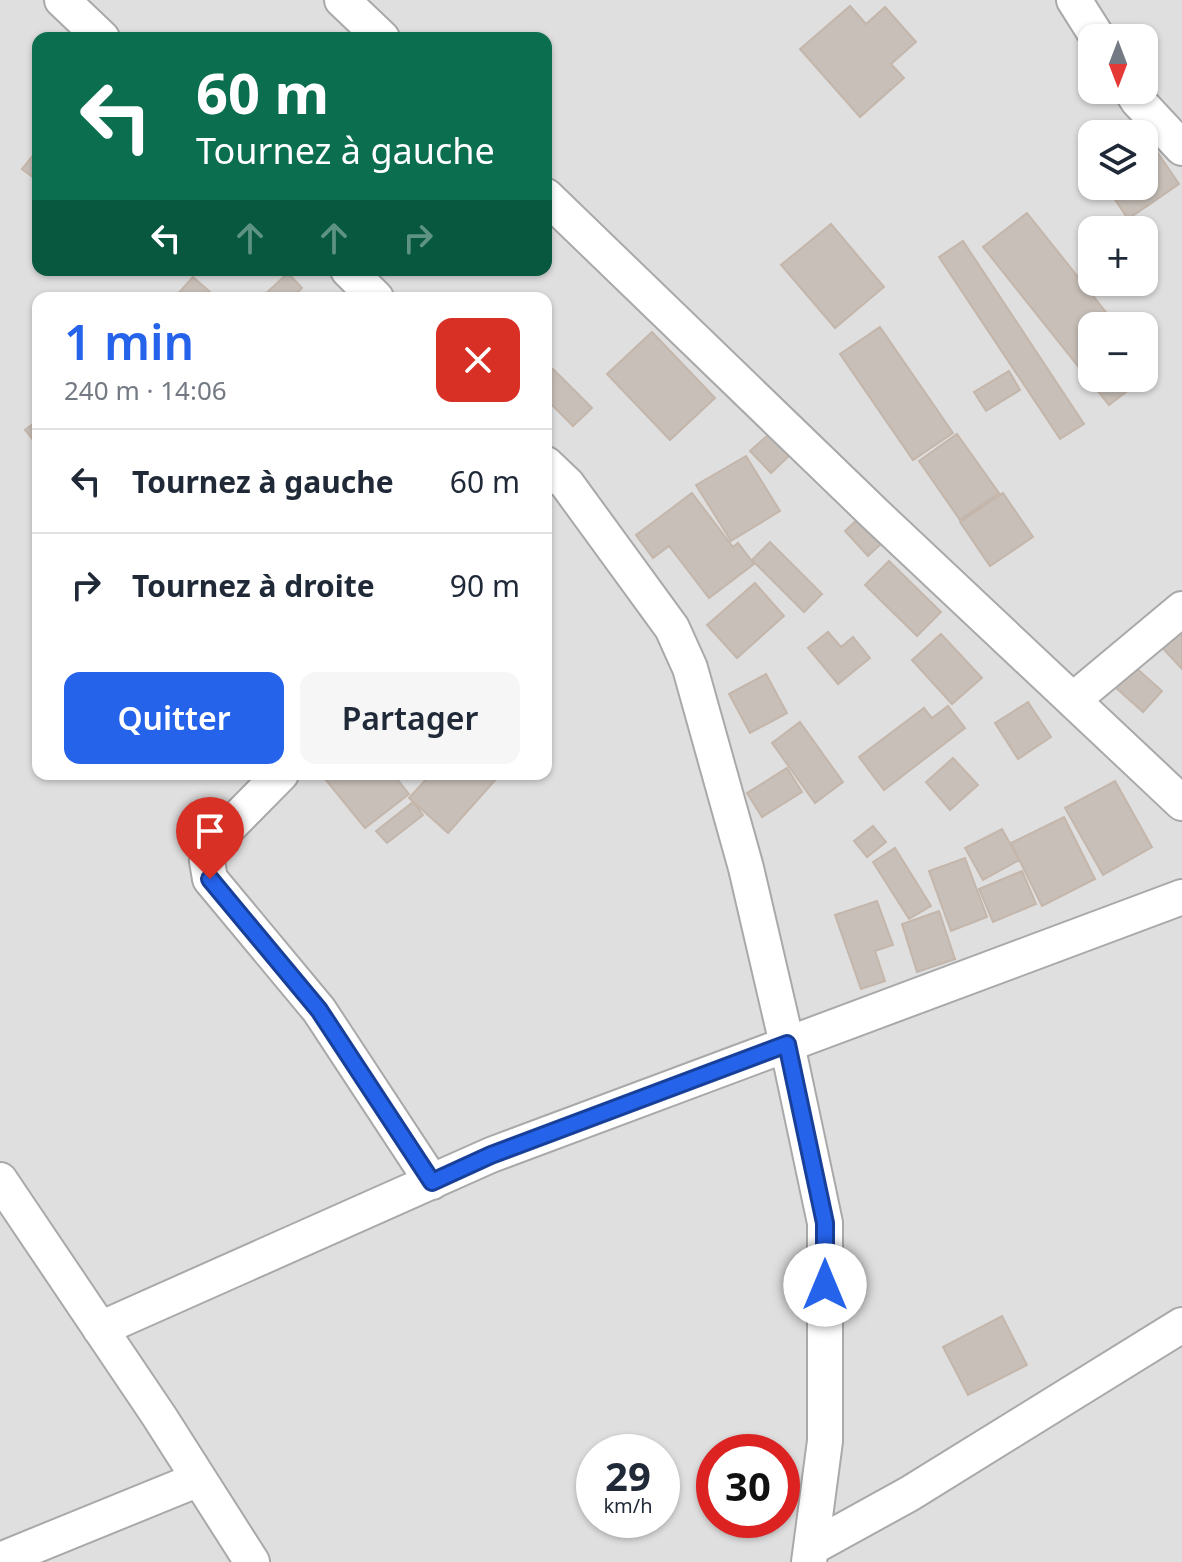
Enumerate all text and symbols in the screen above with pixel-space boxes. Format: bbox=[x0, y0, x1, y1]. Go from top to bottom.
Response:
north arrow bbox=[1078, 24, 1158, 104]
map controls bbox=[1078, 24, 1158, 392]
text: 60 m bbox=[196, 54, 329, 130]
icon: left bbox=[64, 64, 168, 168]
button: layers bbox=[1078, 120, 1158, 200]
text: Tournez à gauche bbox=[196, 126, 495, 175]
icon: left bbox=[144, 216, 188, 260]
icon: ahead bbox=[228, 216, 272, 260]
icon: ahead bbox=[312, 216, 356, 260]
icon: right bbox=[396, 216, 440, 260]
button: + bbox=[1078, 216, 1158, 296]
text: 1 min bbox=[64, 309, 194, 374]
button: − bbox=[1078, 312, 1158, 392]
button: close bbox=[436, 318, 520, 402]
text: 240 m · 14:06 bbox=[64, 372, 227, 408]
icon: left bbox=[64, 459, 108, 503]
text: Tournez à gauche bbox=[132, 461, 394, 502]
text: 60 m bbox=[450, 461, 520, 502]
icon: right bbox=[64, 563, 108, 607]
text: Tournez à droite bbox=[132, 565, 375, 606]
text: 90 m bbox=[450, 565, 520, 606]
button: Quitter bbox=[64, 672, 284, 764]
button: Partager bbox=[300, 672, 520, 764]
pin bbox=[176, 797, 244, 879]
icon: arrive bbox=[188, 809, 232, 853]
position arrow bbox=[783, 1243, 867, 1327]
speed limit sign: 30 bbox=[696, 1434, 800, 1538]
text: 29 bbox=[605, 1448, 651, 1503]
text: km/h bbox=[603, 1492, 653, 1519]

